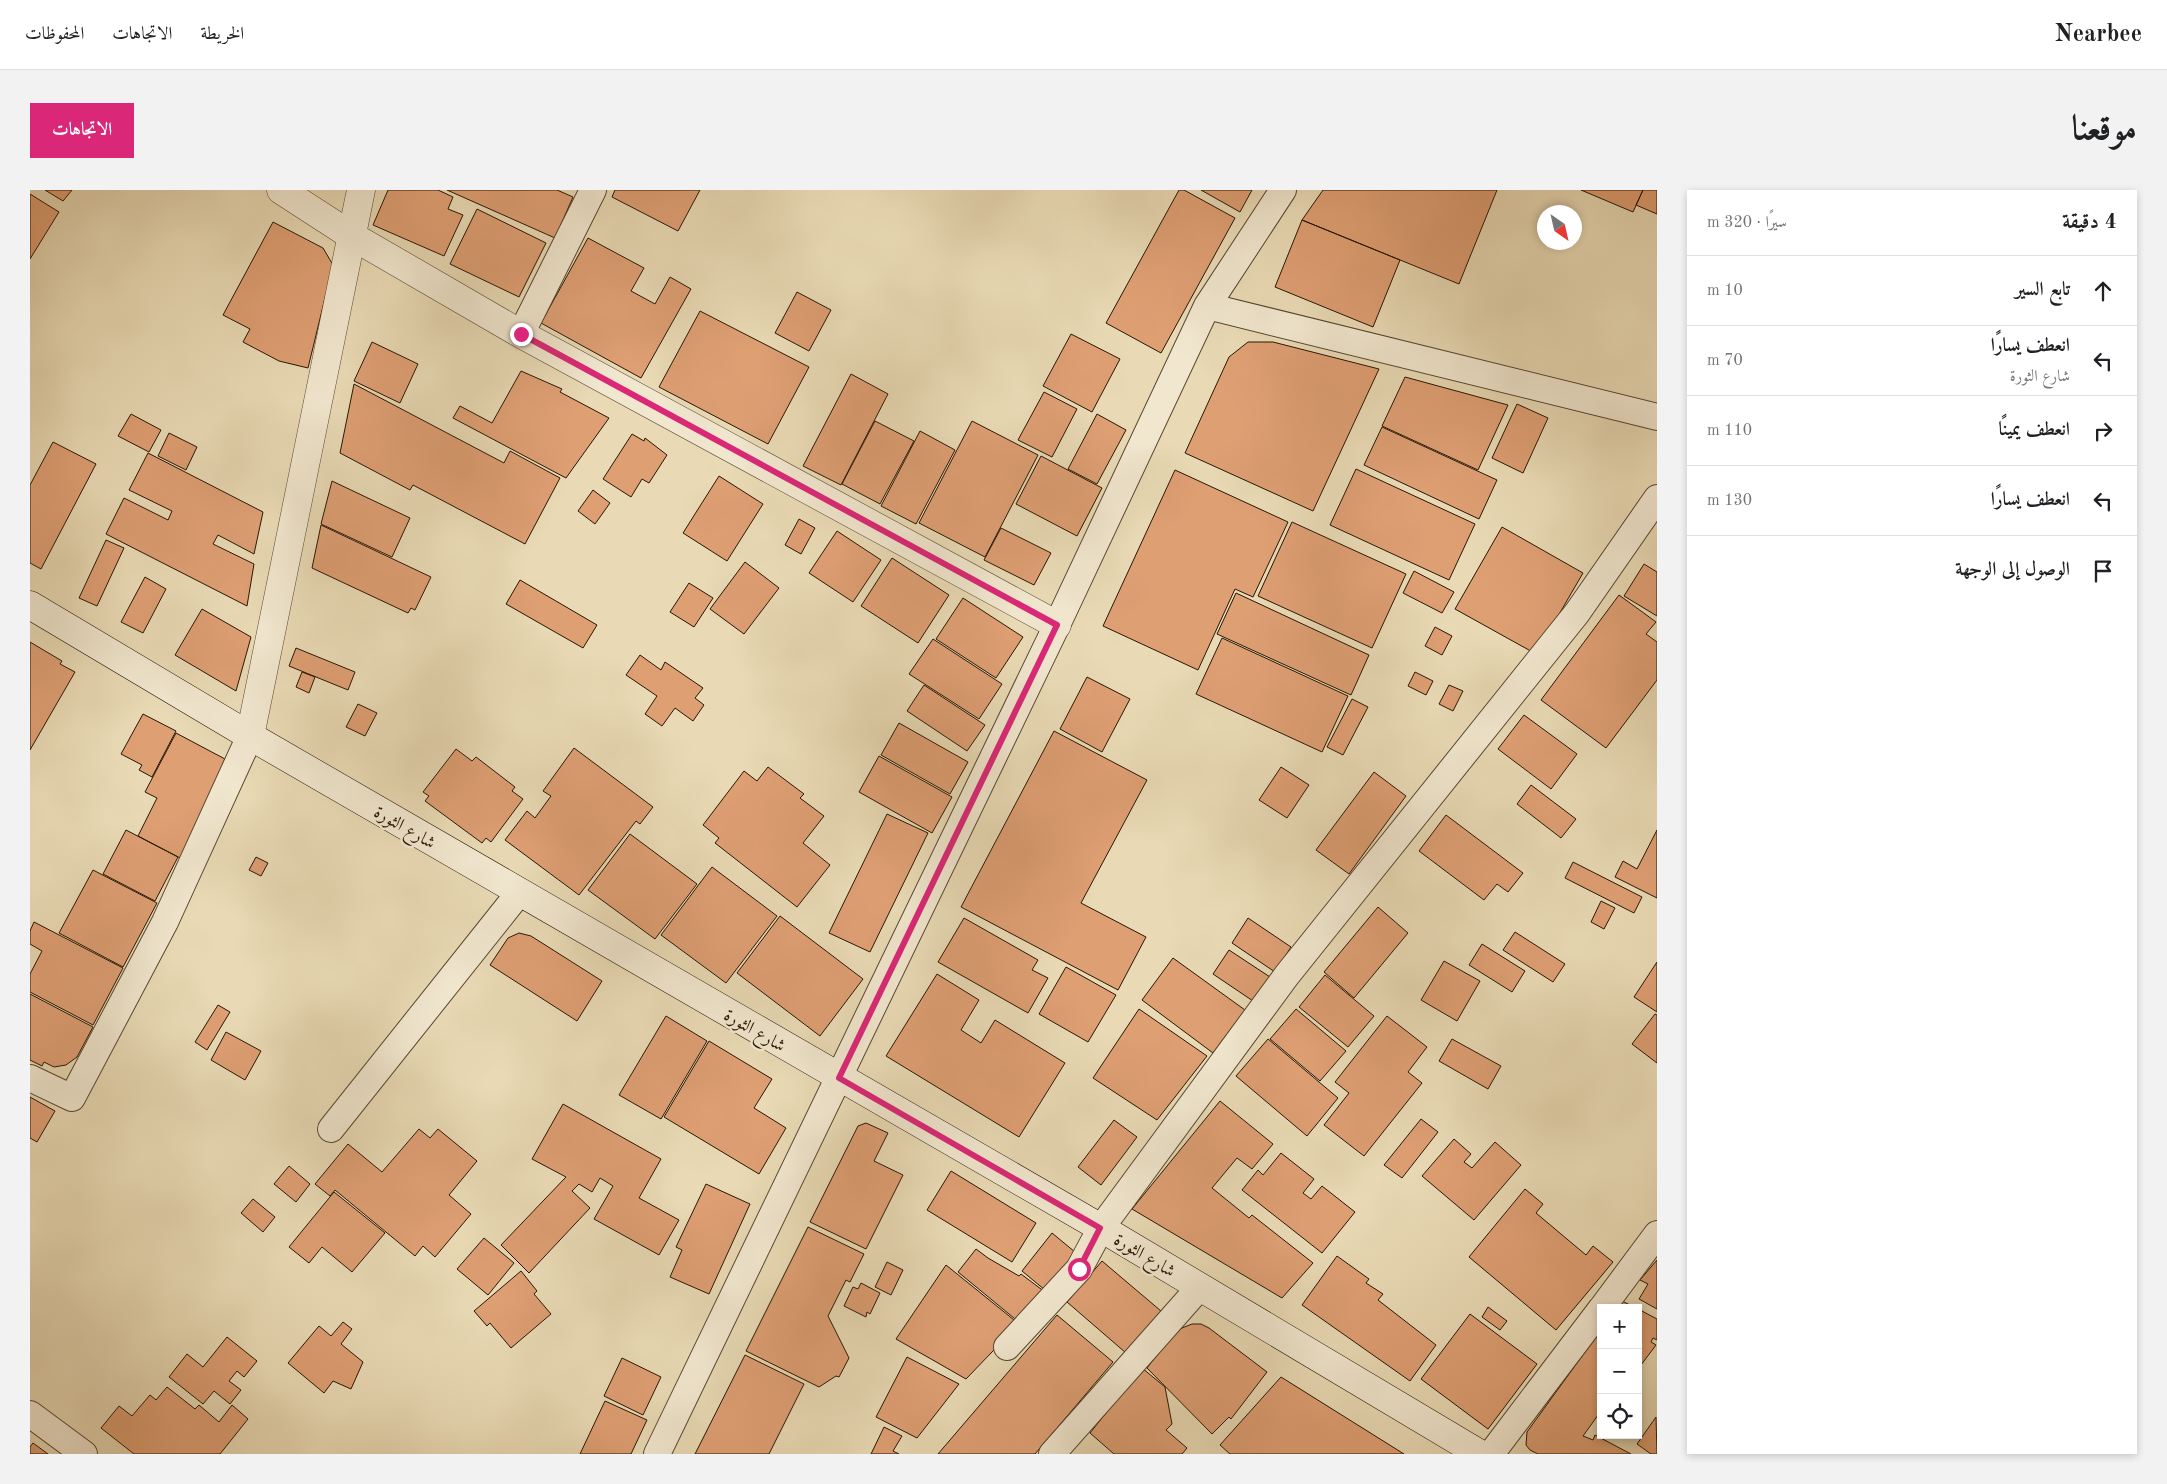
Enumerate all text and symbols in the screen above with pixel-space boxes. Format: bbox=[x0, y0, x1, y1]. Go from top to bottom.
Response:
text: Nearbee bbox=[2054, 23, 2142, 47]
text: المحفوظات bbox=[25, 25, 84, 43]
text: الاتجاهات bbox=[112, 25, 172, 43]
text: الخريطة bbox=[200, 25, 244, 43]
button: الاتجاهات bbox=[30, 103, 134, 158]
text: موقعنا bbox=[2072, 112, 2137, 147]
north arrow bbox=[1537, 205, 1582, 250]
text: 4 دقيقة bbox=[2062, 212, 2117, 233]
text: سيرًا · 320 m bbox=[1707, 215, 1787, 231]
icon: ahead bbox=[2089, 277, 2117, 305]
text: تابع السير bbox=[2015, 281, 2070, 300]
text: 10 m bbox=[1707, 283, 1743, 299]
route end bbox=[510, 323, 533, 346]
text: انعطف يسارًا bbox=[1991, 337, 2070, 356]
icon: left bbox=[2089, 347, 2117, 375]
text: 70 m bbox=[1707, 353, 1743, 369]
text: شارع الثورة bbox=[2010, 369, 2070, 385]
icon: right bbox=[2089, 417, 2117, 445]
text: انعطف يمينًا bbox=[1998, 421, 2070, 440]
text: 110 m bbox=[1707, 423, 1752, 439]
icon: left bbox=[2089, 487, 2117, 515]
text: انعطف يسارًا bbox=[1991, 491, 2070, 510]
text: 130 m bbox=[1707, 493, 1752, 509]
icon: arrive bbox=[2089, 557, 2117, 585]
text: الوصول إلى الوجهة bbox=[1955, 561, 2070, 580]
street label: شارع الثورة bbox=[368, 803, 438, 857]
street label: شارع الثورة bbox=[718, 1006, 788, 1060]
street label: شارع الثورة bbox=[1108, 1231, 1178, 1285]
route start bbox=[1068, 1258, 1091, 1281]
map controls bbox=[1597, 1304, 1642, 1439]
button: + bbox=[1597, 1304, 1642, 1349]
button: − bbox=[1597, 1349, 1642, 1394]
button: locate bbox=[1597, 1394, 1642, 1439]

